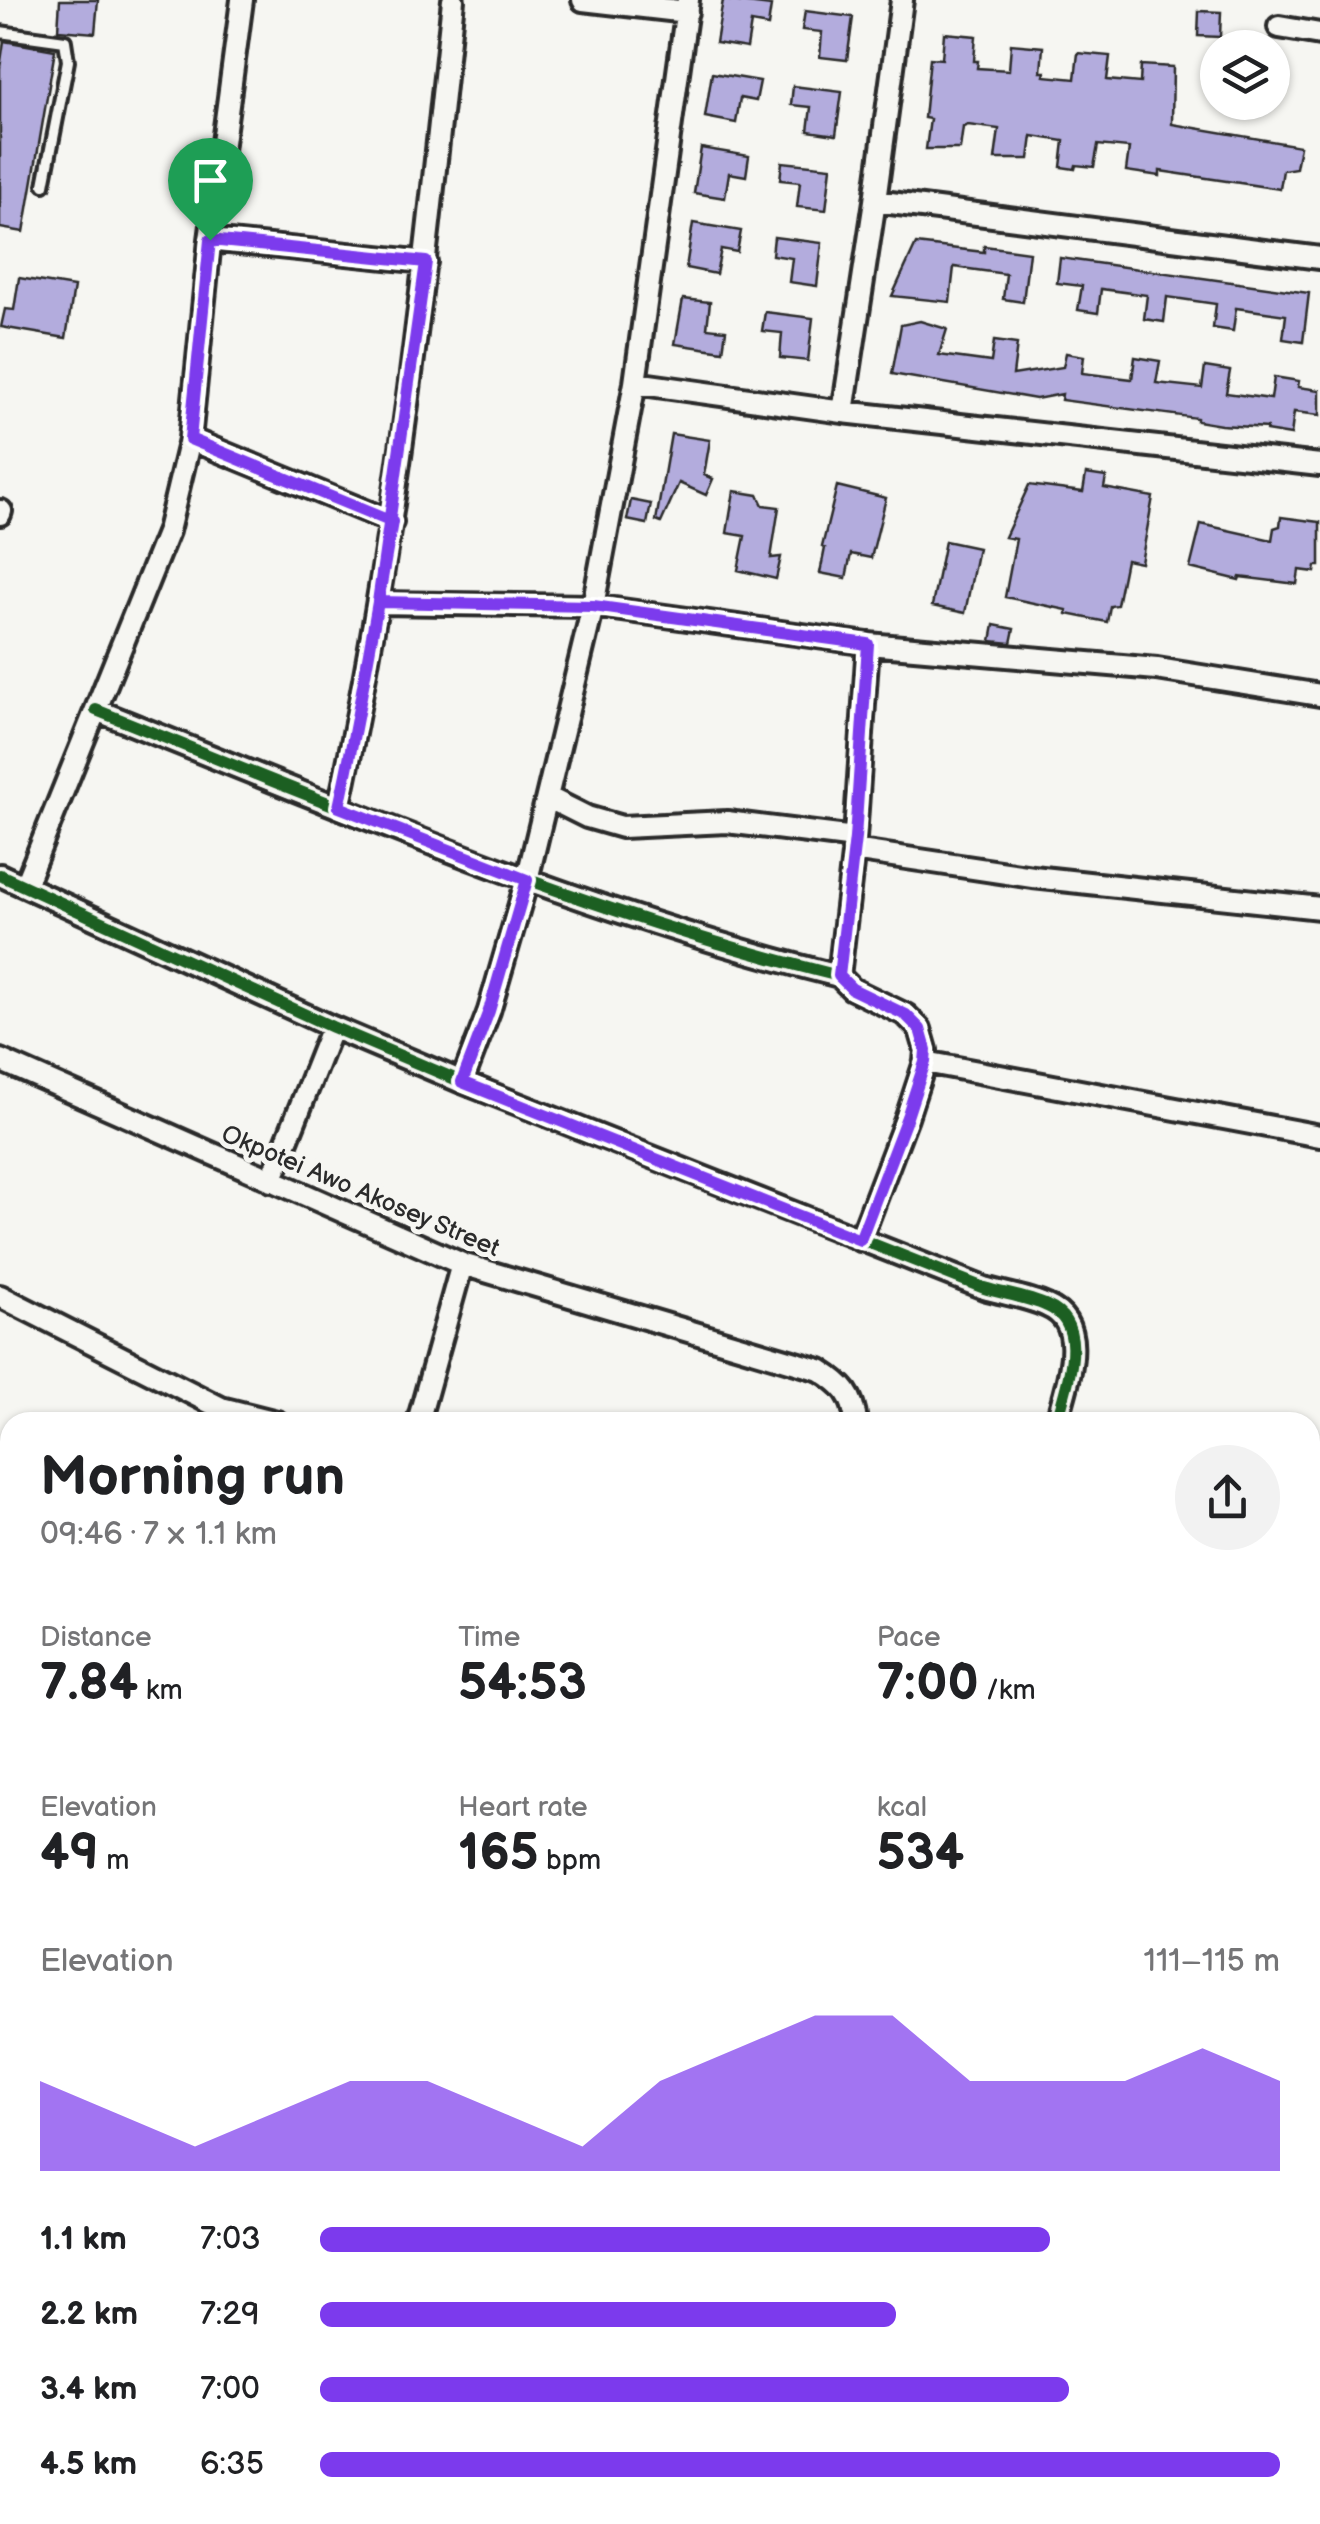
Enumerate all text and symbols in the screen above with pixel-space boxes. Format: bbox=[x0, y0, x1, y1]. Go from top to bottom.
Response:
map controls bbox=[1200, 30, 1290, 120]
button: layers bbox=[1200, 30, 1290, 120]
pin bbox=[168, 138, 253, 241]
icon: arrive bbox=[183, 153, 238, 208]
street label: Okpotei Awo Akosey Street bbox=[217, 1119, 504, 1264]
text: Morning run bbox=[40, 1444, 345, 1511]
button: share bbox=[1175, 1445, 1280, 1550]
text: 09:46 · 7 × 1.1 km bbox=[40, 1515, 277, 1554]
text: Distance bbox=[40, 1621, 152, 1654]
text: Time bbox=[458, 1621, 520, 1654]
text: Pace bbox=[877, 1621, 941, 1654]
text: 7.84 bbox=[40, 1654, 138, 1714]
text: 54:53 bbox=[458, 1654, 587, 1714]
text: 7:00 bbox=[877, 1654, 979, 1714]
text: km bbox=[138, 1674, 183, 1707]
text: /km bbox=[979, 1674, 1036, 1707]
text: Elevation bbox=[40, 1791, 157, 1824]
text: Heart rate bbox=[458, 1791, 588, 1824]
text: kcal bbox=[877, 1791, 927, 1824]
text: 49 bbox=[40, 1824, 99, 1884]
text: 165 bbox=[458, 1824, 539, 1884]
text: 534 bbox=[877, 1824, 964, 1884]
text: m bbox=[99, 1844, 129, 1877]
text: bpm bbox=[539, 1844, 601, 1877]
text: Elevation bbox=[40, 1942, 173, 1981]
text: 111–115 m bbox=[1144, 1942, 1280, 1981]
text: 1.1 km bbox=[40, 2220, 127, 2259]
text: 7:03 bbox=[200, 2220, 261, 2259]
text: 2.2 km bbox=[40, 2295, 138, 2334]
text: 7:29 bbox=[200, 2295, 260, 2334]
text: 3.4 km bbox=[40, 2370, 137, 2409]
text: 7:00 bbox=[200, 2370, 260, 2409]
text: 4.5 km bbox=[40, 2445, 137, 2484]
text: 6:35 bbox=[200, 2445, 264, 2484]

